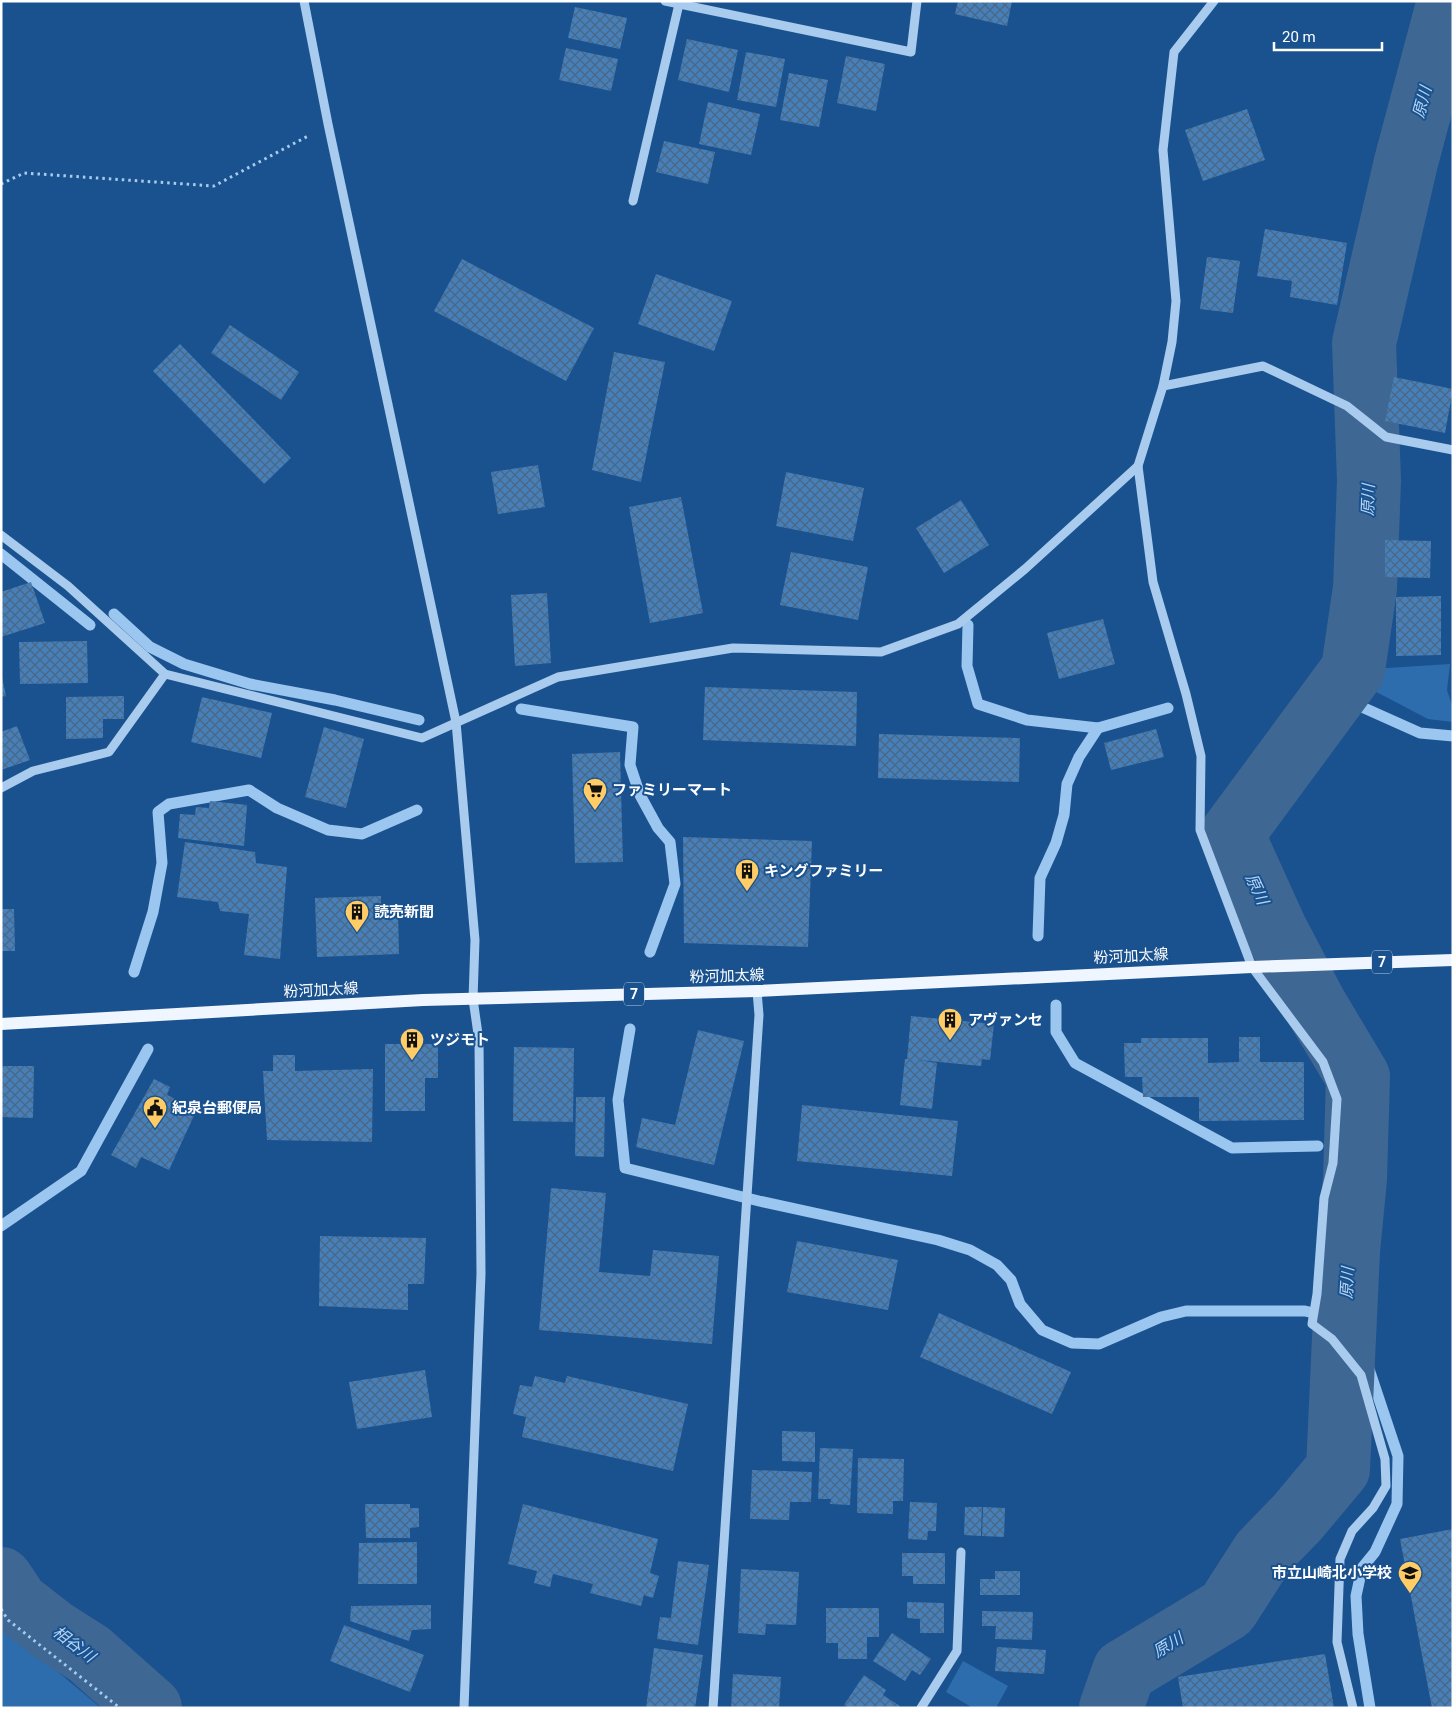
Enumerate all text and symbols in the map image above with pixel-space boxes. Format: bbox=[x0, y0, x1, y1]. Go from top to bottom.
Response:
scale bar bbox=[1274, 20, 1382, 52]
text: 20 m bbox=[1282, 28, 1316, 46]
water label: 原川 bbox=[1409, 82, 1436, 120]
water label: 原川 bbox=[1358, 482, 1378, 516]
supermarket icon: ファミリーマート bbox=[582, 777, 608, 811]
place label: ファミリーマート bbox=[612, 781, 732, 799]
building icon: キングファミリー bbox=[734, 858, 760, 892]
place label: キングファミリー bbox=[764, 862, 884, 880]
water label: 原川 bbox=[1242, 870, 1273, 909]
building icon: 読売新聞 bbox=[344, 899, 370, 933]
place label: 読売新聞 bbox=[374, 903, 434, 921]
street label: 粉河加太線 bbox=[1093, 945, 1169, 967]
road number: 7 bbox=[1372, 950, 1392, 974]
street label: 粉河加太線 bbox=[689, 966, 765, 986]
street label: 粉河加太線 bbox=[283, 979, 359, 1001]
road number: 7 bbox=[624, 982, 644, 1006]
building icon: アヴァンセ bbox=[937, 1007, 963, 1041]
place label: アヴァンセ bbox=[968, 1011, 1043, 1029]
building icon: ツジモト bbox=[399, 1027, 425, 1061]
place label: ツジモト bbox=[430, 1031, 490, 1049]
public building icon: 紀泉台郵便局 bbox=[142, 1095, 168, 1129]
place label: 紀泉台郵便局 bbox=[172, 1099, 262, 1117]
water label: 原川 bbox=[1337, 1265, 1357, 1299]
school or university icon: 市立山崎北小学校 bbox=[1397, 1560, 1423, 1594]
place label: 市立山崎北小学校 bbox=[1272, 1564, 1392, 1582]
water label: 相谷川 bbox=[49, 1622, 100, 1667]
water label: 原川 bbox=[1149, 1628, 1188, 1661]

